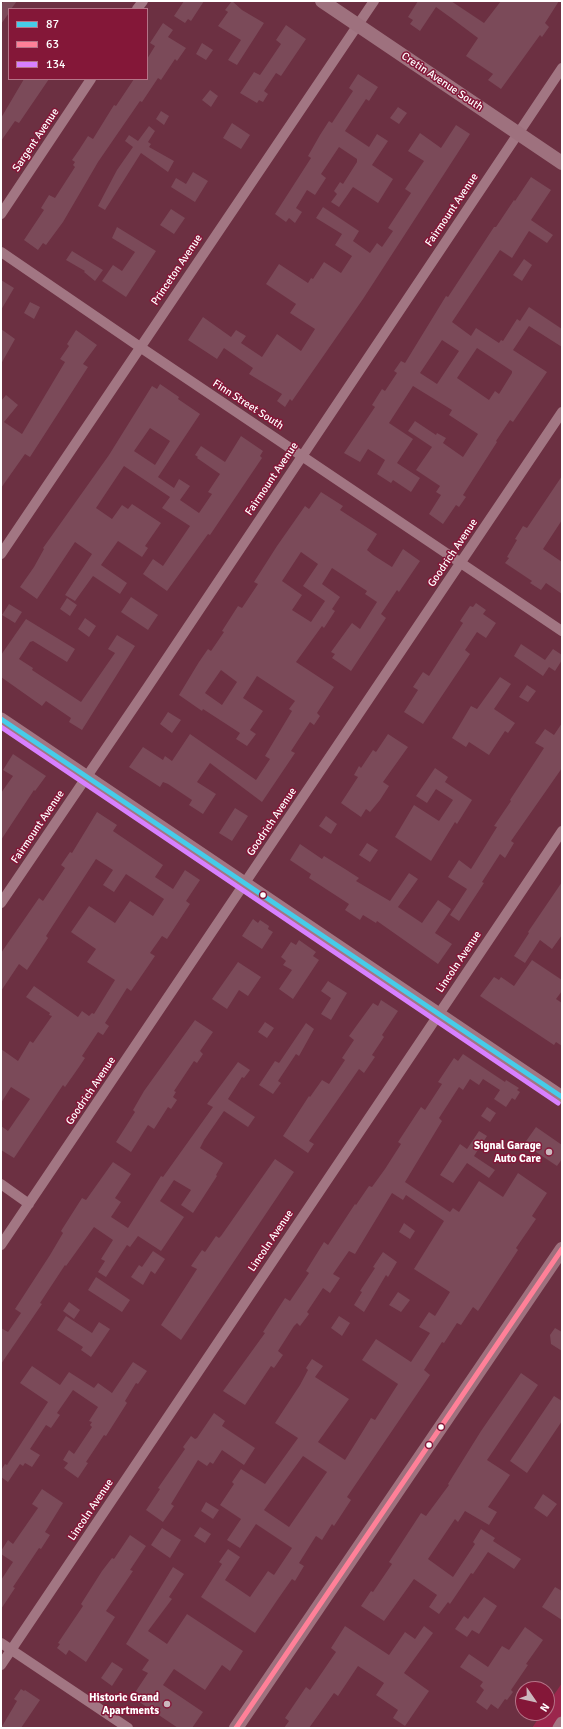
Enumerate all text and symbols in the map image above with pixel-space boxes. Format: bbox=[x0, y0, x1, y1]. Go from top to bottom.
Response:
legend bbox=[8, 8, 148, 80]
text: 87 bbox=[46, 17, 59, 32]
text: 63 bbox=[46, 37, 59, 52]
street label: Cretin Avenue South bbox=[399, 50, 485, 114]
text: 134 bbox=[46, 57, 65, 72]
street label: Sargent Avenue bbox=[10, 106, 62, 174]
street label: Fairmount Avenue bbox=[423, 171, 481, 249]
street label: Princeton Avenue bbox=[149, 232, 205, 308]
street label: Finn Street South bbox=[210, 377, 286, 433]
street label: Fairmount Avenue bbox=[243, 440, 301, 518]
street label: Goodrich Avenue bbox=[425, 516, 481, 590]
street label: Goodrich Avenue bbox=[244, 785, 300, 859]
street label: Fairmount Avenue bbox=[9, 788, 67, 866]
unlabelled marker bbox=[258, 890, 268, 900]
street label: Lincoln Avenue bbox=[434, 929, 484, 995]
street label: Goodrich Avenue bbox=[63, 1054, 119, 1128]
place label: Signal Garage Auto Care bbox=[474, 1139, 541, 1165]
marker: Signal Garage Auto Care bbox=[544, 1147, 554, 1157]
street label: Lincoln Avenue bbox=[246, 1208, 296, 1274]
unlabelled marker bbox=[436, 1422, 446, 1432]
unlabelled marker bbox=[424, 1440, 434, 1450]
street label: Lincoln Avenue bbox=[66, 1477, 116, 1543]
north arrow bbox=[515, 1681, 555, 1721]
place label: Historic Grand Apartments bbox=[89, 1691, 159, 1717]
marker: Historic Grand Apartments bbox=[162, 1699, 172, 1709]
text: N bbox=[537, 1701, 552, 1714]

